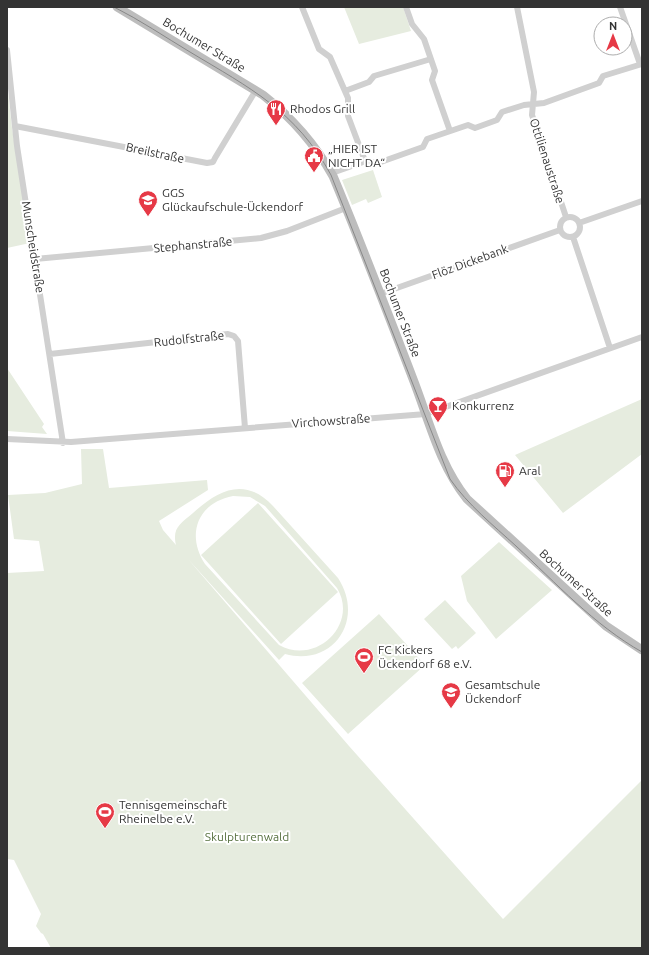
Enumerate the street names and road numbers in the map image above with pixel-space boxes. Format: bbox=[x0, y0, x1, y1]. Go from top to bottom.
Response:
street label: Bochumer Straße bbox=[161, 15, 248, 74]
street label: Ottilienaustraße bbox=[528, 117, 567, 205]
street label: Breilstraße bbox=[125, 140, 185, 165]
street label: Munscheidstraße bbox=[20, 200, 47, 294]
street label: Stephanstraße bbox=[153, 235, 233, 254]
street label: Flöz Dickebank bbox=[430, 242, 510, 281]
street label: Bochumer Straße bbox=[378, 267, 423, 359]
street label: Rudolfstraße bbox=[153, 328, 225, 349]
street label: Virchowstraße bbox=[291, 411, 371, 430]
street label: Bochumer Straße bbox=[537, 546, 616, 619]

